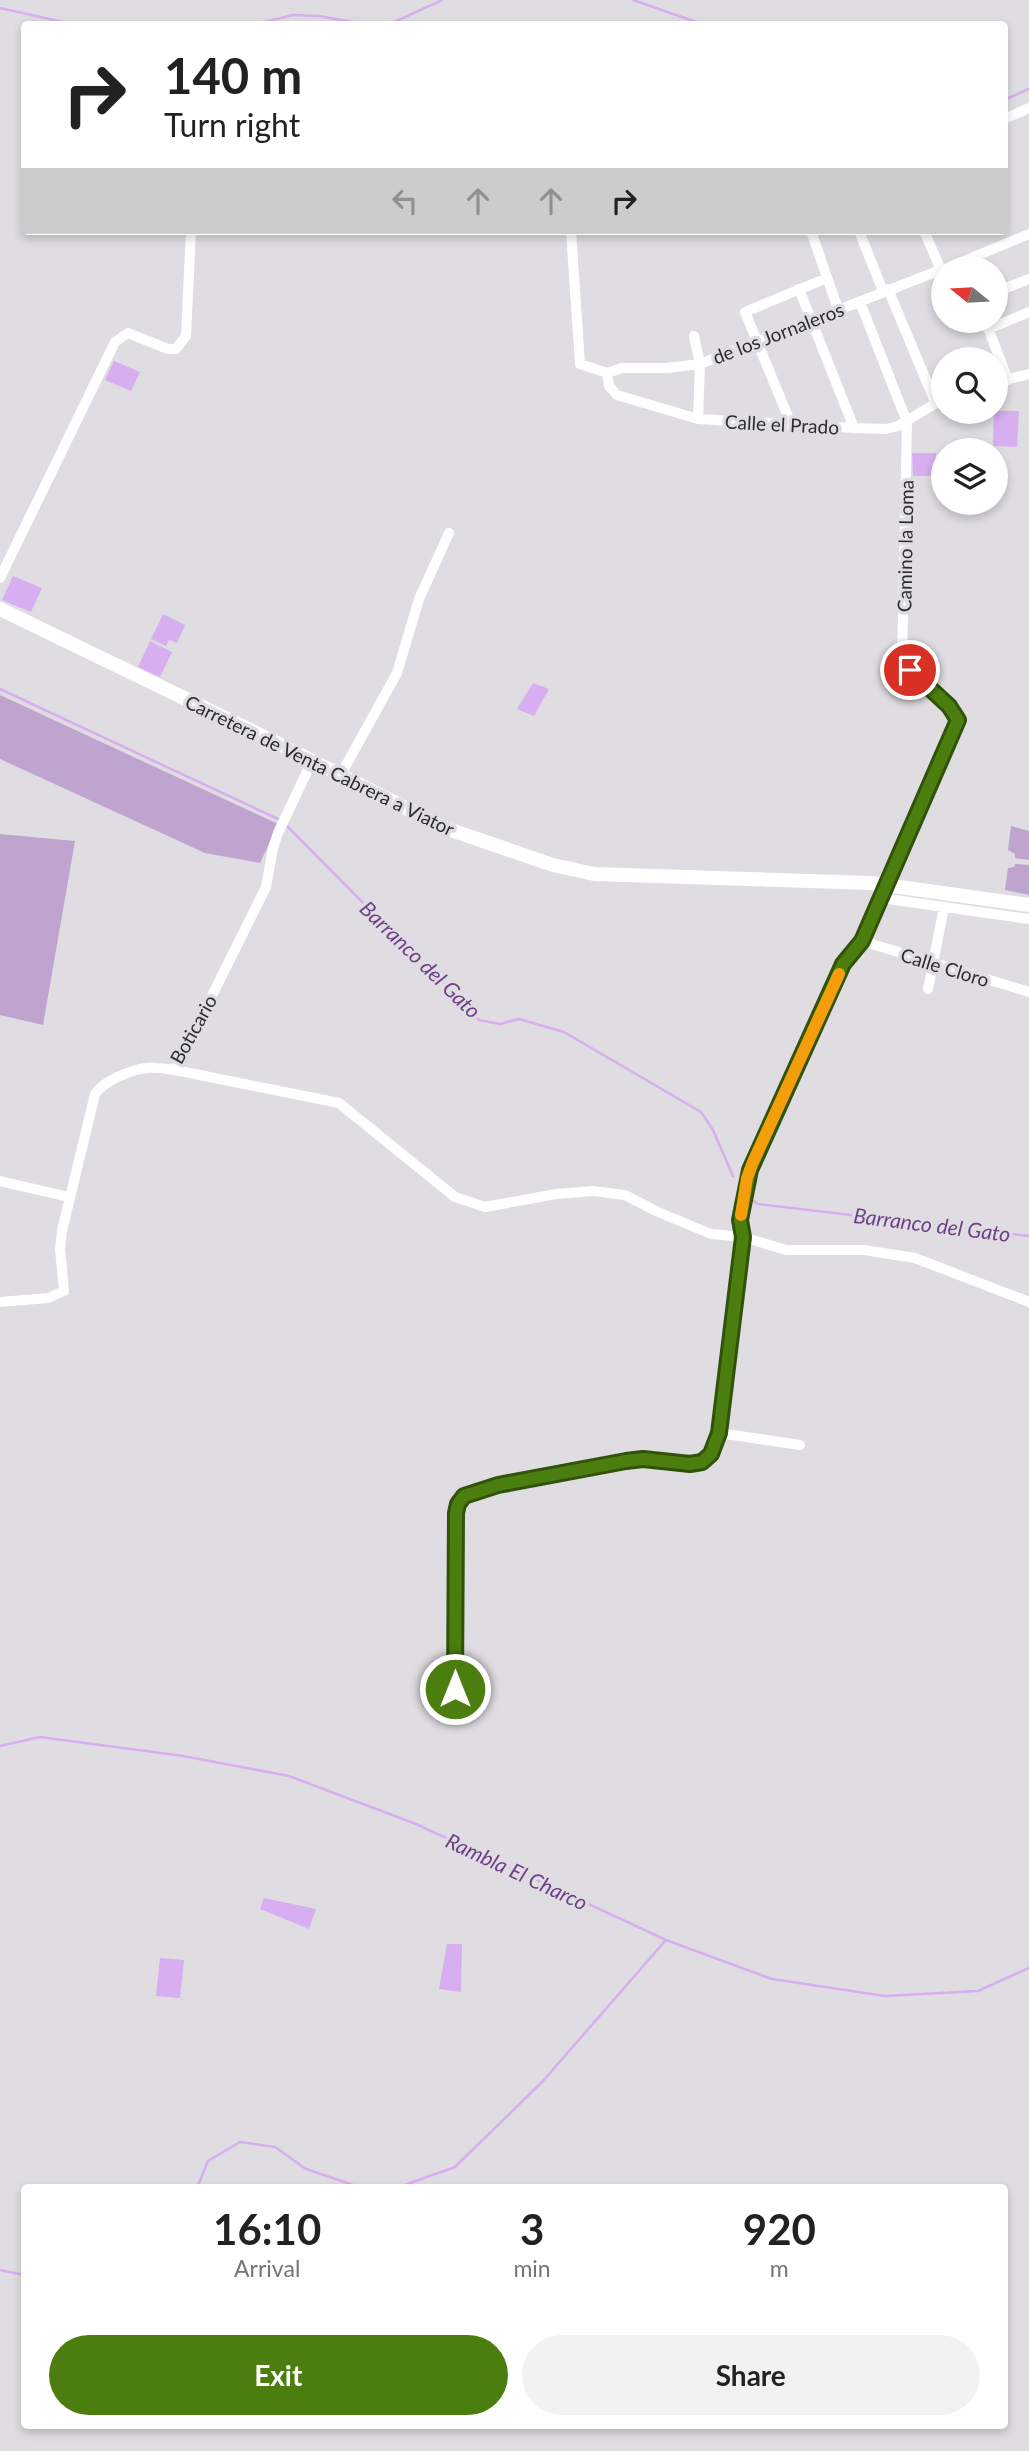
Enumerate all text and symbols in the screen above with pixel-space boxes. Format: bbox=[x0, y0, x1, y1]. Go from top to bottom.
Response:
text: 140 m bbox=[164, 46, 302, 104]
icon: right bbox=[49, 49, 140, 140]
text: Turn right bbox=[164, 105, 300, 144]
icon: left bbox=[386, 182, 424, 220]
icon: ahead bbox=[459, 182, 497, 220]
icon: ahead bbox=[532, 182, 570, 220]
icon: right bbox=[605, 182, 643, 220]
north arrow bbox=[931, 256, 1008, 332]
map controls bbox=[931, 256, 1008, 515]
street label: de los Jornaleros bbox=[709, 297, 847, 369]
button: search bbox=[931, 347, 1008, 424]
street label: Calle el Prado bbox=[724, 410, 840, 438]
button: layers bbox=[931, 438, 1008, 515]
street label: Camino la Loma bbox=[892, 480, 918, 612]
pin bbox=[880, 640, 940, 700]
icon: arrive bbox=[891, 651, 929, 689]
street label: Carretera de Venta Cabrera a Viator bbox=[182, 690, 458, 840]
water label: Barranco del Gato bbox=[356, 895, 487, 1023]
street label: Calle Cloro bbox=[898, 943, 992, 991]
street label: Boticario bbox=[165, 991, 221, 1067]
water label: Barranco del Gato bbox=[852, 1202, 1012, 1246]
position arrow bbox=[418, 1652, 492, 1726]
water label: Rambla El Charco bbox=[442, 1827, 592, 1915]
text: 16:10 bbox=[213, 2204, 321, 2254]
text: 3 bbox=[520, 2204, 544, 2254]
text: 920 bbox=[743, 2204, 816, 2254]
text: Arrival bbox=[234, 2254, 300, 2282]
text: min bbox=[513, 2254, 551, 2282]
text: m bbox=[770, 2254, 789, 2282]
button: Exit bbox=[49, 2335, 508, 2415]
button: Share bbox=[522, 2335, 980, 2415]

